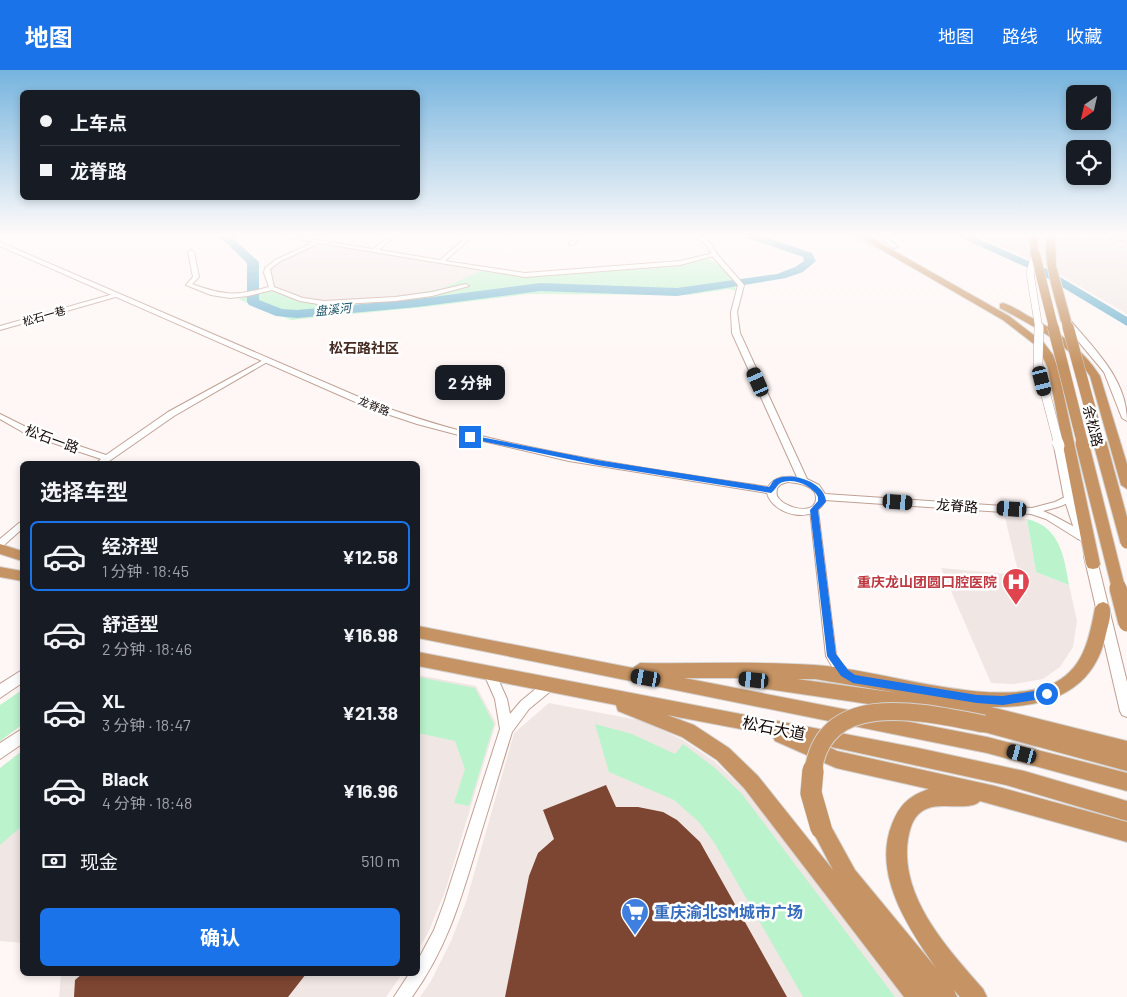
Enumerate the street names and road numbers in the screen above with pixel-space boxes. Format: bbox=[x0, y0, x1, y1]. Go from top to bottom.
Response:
street label: 松石一巷 bbox=[21, 303, 67, 328]
street label: 龙脊路 bbox=[356, 393, 392, 418]
street label: 余松路 bbox=[1080, 403, 1107, 448]
street label: 松石一路 bbox=[23, 421, 81, 456]
street label: 龙脊路 bbox=[935, 496, 979, 515]
street label: 松石大道 bbox=[741, 712, 807, 743]

